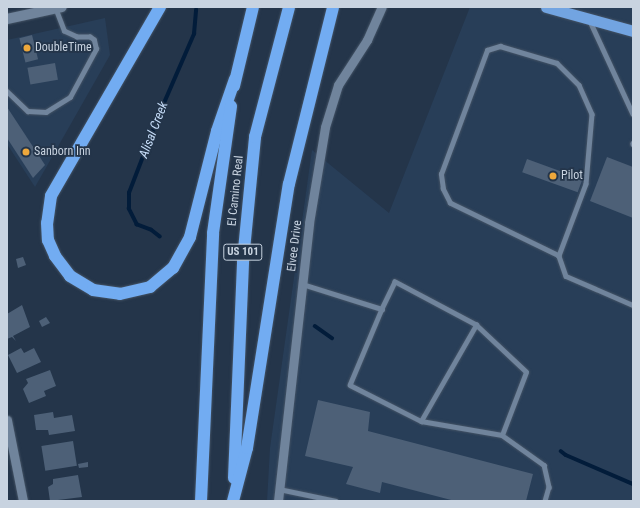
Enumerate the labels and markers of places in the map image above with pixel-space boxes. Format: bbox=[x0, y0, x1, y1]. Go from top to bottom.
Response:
place label: DoubleTime bbox=[35, 41, 92, 55]
marker: DoubleTime bbox=[22, 43, 32, 53]
place label: Sanborn Inn bbox=[34, 145, 91, 159]
marker: Sanborn Inn bbox=[21, 147, 31, 157]
place label: Pilot bbox=[561, 169, 583, 183]
marker: Pilot bbox=[548, 171, 558, 181]

